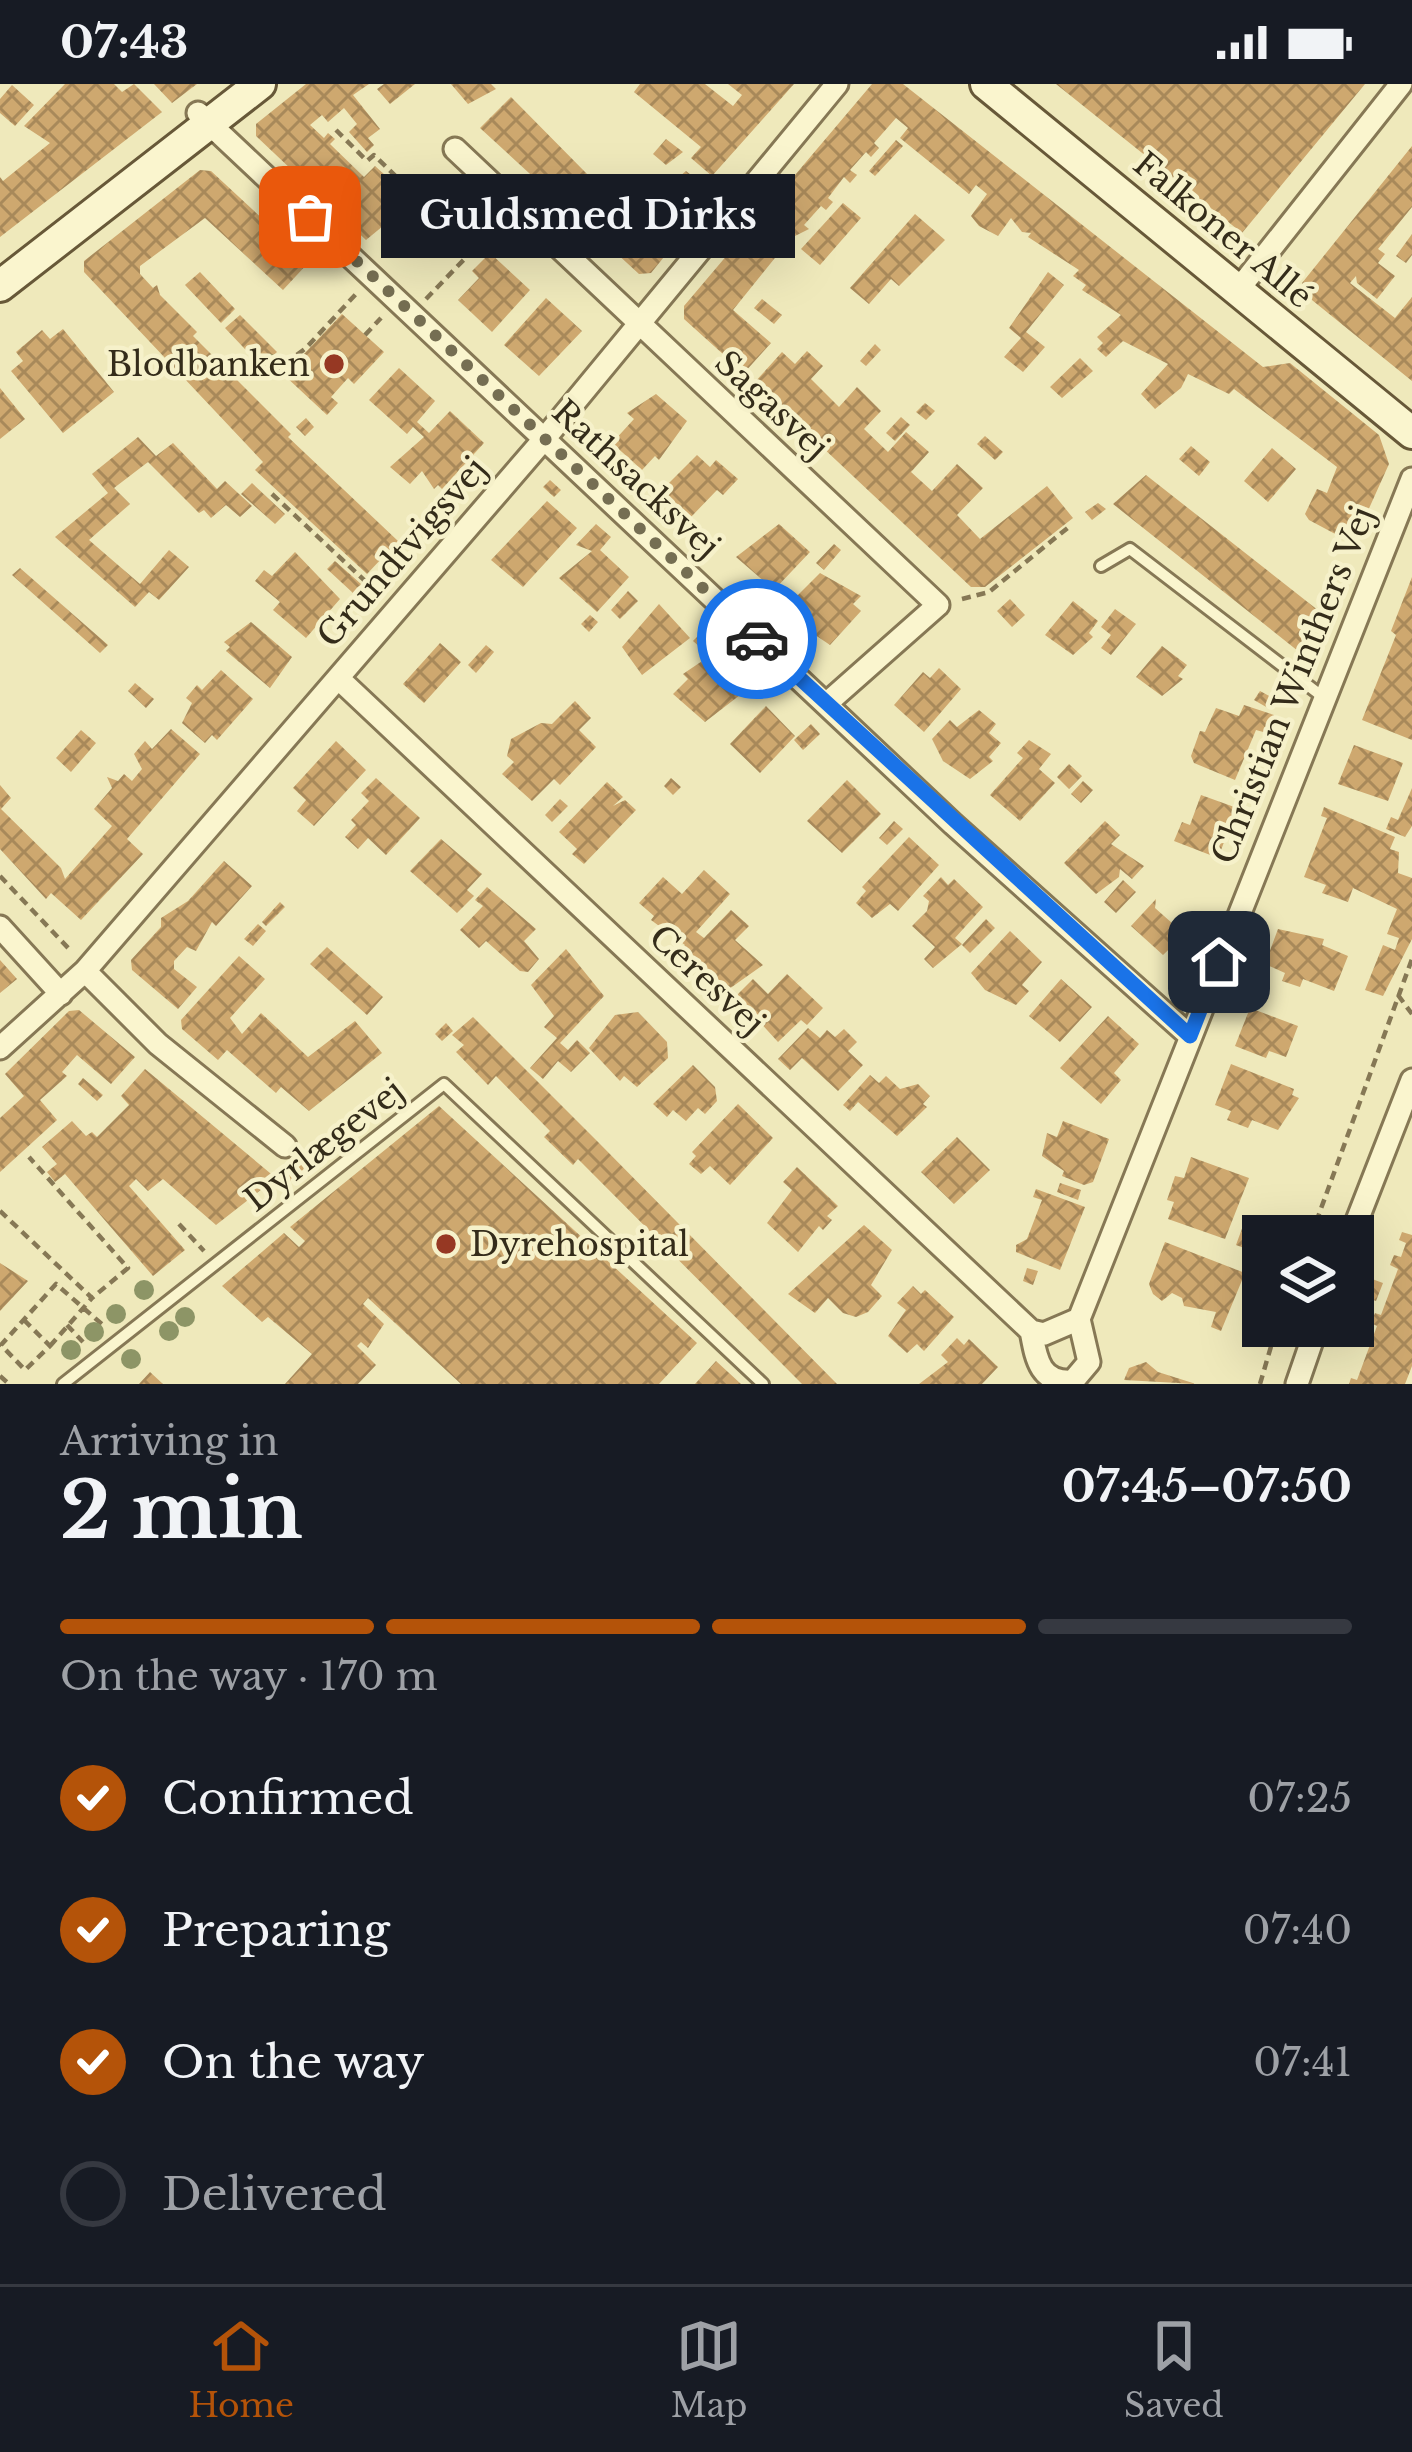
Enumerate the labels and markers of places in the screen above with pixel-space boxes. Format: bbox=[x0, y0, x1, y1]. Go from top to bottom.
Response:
pin bbox=[259, 166, 361, 268]
callout: Guldsmed Dirks bbox=[382, 175, 796, 259]
place label: Blodbanken bbox=[107, 344, 310, 385]
marker: Blodbanken bbox=[321, 351, 347, 377]
pin bbox=[1168, 911, 1270, 1013]
place label: Dyrehospital bbox=[470, 1224, 689, 1265]
marker: Dyrehospital bbox=[433, 1231, 459, 1257]

